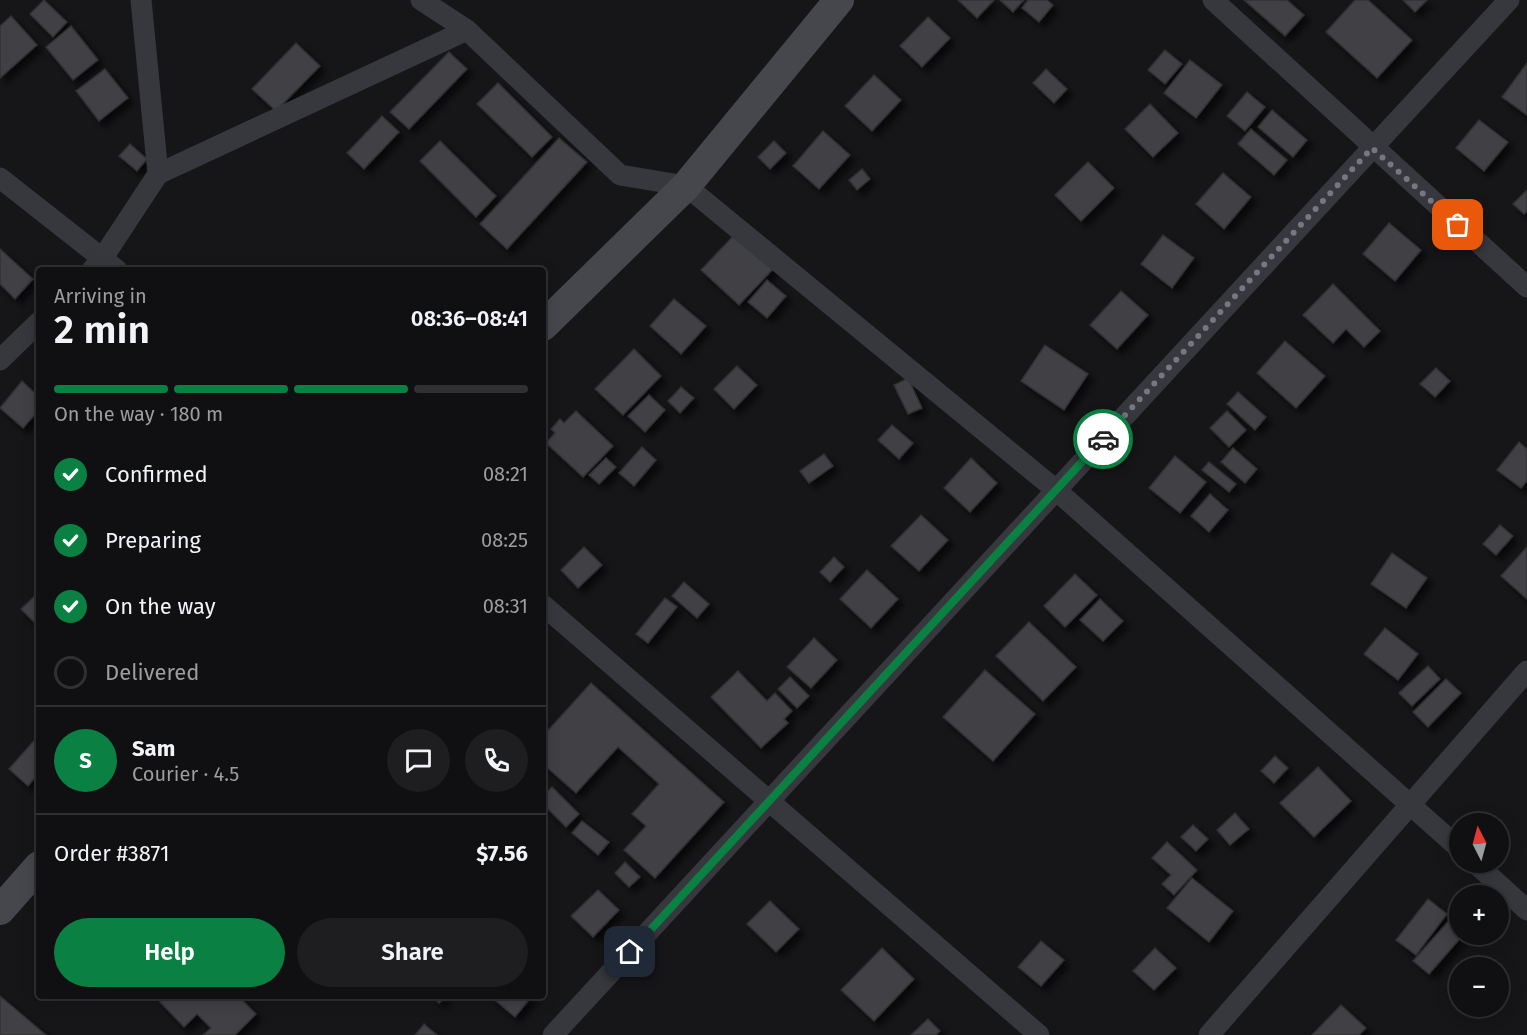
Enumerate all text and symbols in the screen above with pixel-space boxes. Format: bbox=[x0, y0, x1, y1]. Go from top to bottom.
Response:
pin bbox=[1432, 199, 1483, 250]
icon: bag bbox=[1441, 208, 1474, 241]
text: Arriving in bbox=[54, 284, 147, 308]
text: 08:36–08:41 bbox=[411, 305, 528, 332]
text: 2 min bbox=[54, 307, 150, 353]
text: On the way · 180 m bbox=[54, 402, 223, 426]
courier bbox=[1073, 409, 1133, 469]
icon: car bbox=[1087, 423, 1120, 456]
icon: check bbox=[54, 458, 87, 491]
text: Confirmed bbox=[105, 461, 208, 488]
text: 08:21 bbox=[483, 462, 528, 486]
icon: check bbox=[54, 524, 87, 557]
text: Preparing bbox=[105, 527, 201, 554]
text: 08:25 bbox=[481, 528, 528, 552]
icon: check bbox=[54, 590, 87, 623]
text: On the way bbox=[105, 593, 216, 620]
text: 08:31 bbox=[483, 594, 528, 618]
text: Delivered bbox=[105, 659, 200, 686]
button: chat bbox=[387, 729, 450, 792]
button: phone bbox=[465, 729, 528, 792]
text: Sam bbox=[132, 735, 175, 762]
text: S bbox=[79, 747, 92, 774]
text: Courier · 4.5 bbox=[132, 762, 239, 786]
north arrow bbox=[1449, 813, 1509, 873]
map controls bbox=[1449, 813, 1509, 1017]
text: Order #3871 bbox=[54, 840, 169, 867]
text: $7.56 bbox=[476, 840, 528, 867]
button: + bbox=[1449, 885, 1509, 945]
button: Help bbox=[54, 918, 285, 987]
button: Share bbox=[297, 918, 528, 987]
pin bbox=[604, 926, 655, 977]
icon: home bbox=[613, 935, 646, 968]
button: − bbox=[1449, 957, 1509, 1017]

